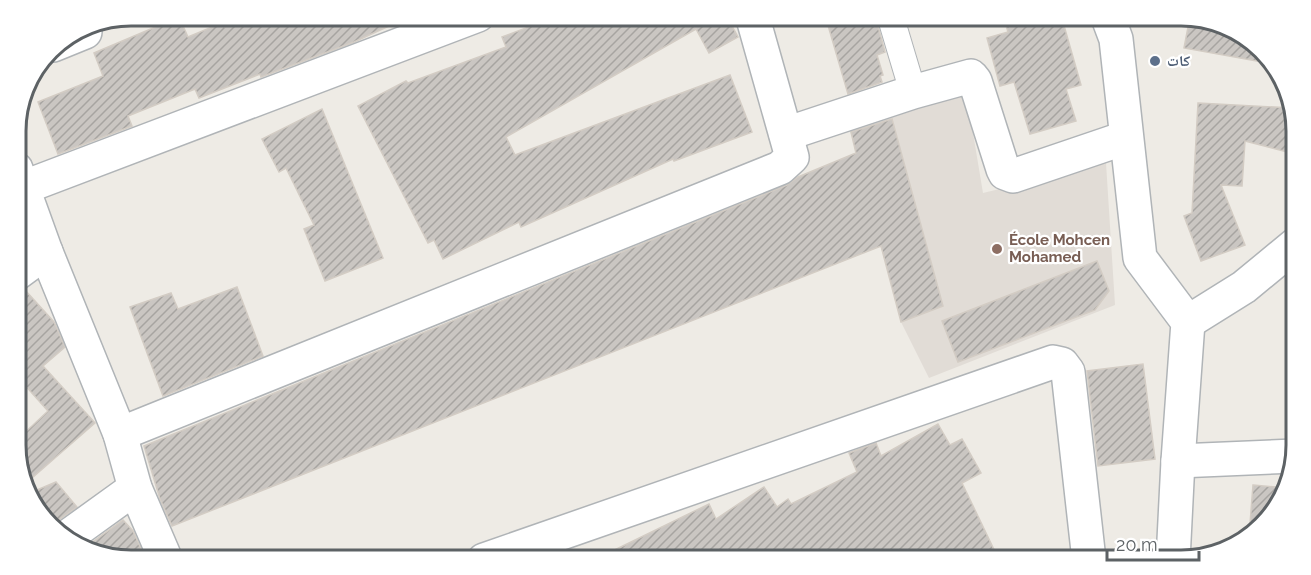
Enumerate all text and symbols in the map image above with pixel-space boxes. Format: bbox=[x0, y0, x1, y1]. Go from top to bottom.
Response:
place label: كات bbox=[1167, 52, 1190, 70]
marker: كات bbox=[1148, 54, 1162, 68]
place label: École Mohcen Mohamed bbox=[1009, 231, 1110, 266]
marker: École Mohcen Mohamed bbox=[990, 242, 1004, 256]
scale bar bbox=[1107, 524, 1198, 562]
text: 20 m bbox=[1116, 534, 1158, 555]

